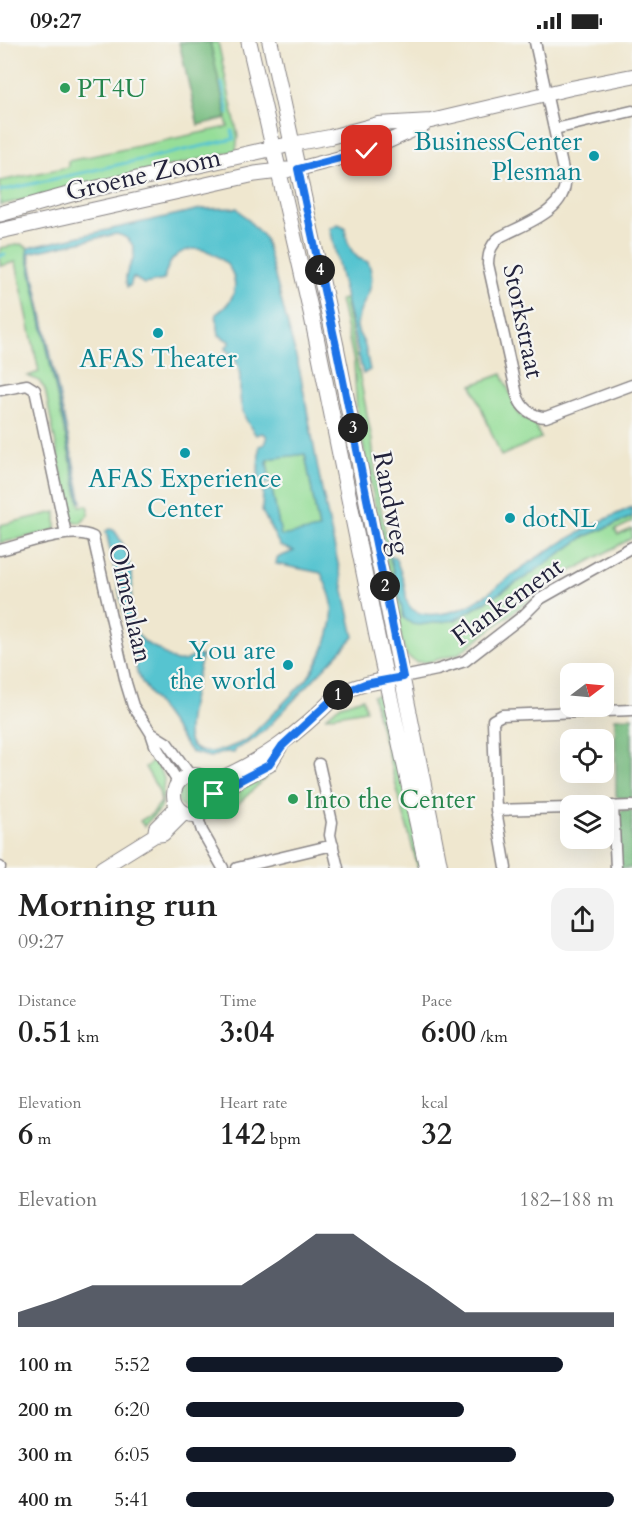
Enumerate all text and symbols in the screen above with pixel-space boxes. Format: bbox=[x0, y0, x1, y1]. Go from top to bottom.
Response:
text: 09:27 bbox=[30, 6, 81, 36]
place label: PT4U bbox=[77, 71, 146, 106]
marker: PT4U bbox=[58, 81, 72, 95]
place label: BusinessCenter Plesman bbox=[414, 124, 583, 189]
pin bbox=[341, 125, 392, 176]
icon: check bbox=[350, 134, 383, 167]
street label: Groene Zoom bbox=[62, 140, 224, 209]
marker: BusinessCenter Plesman bbox=[587, 149, 601, 163]
pin: 4 bbox=[305, 255, 335, 285]
text: 4 bbox=[316, 259, 324, 281]
street label: Storkstraat bbox=[494, 261, 553, 381]
marker: AFAS Theater bbox=[151, 326, 165, 340]
place label: AFAS Theater bbox=[79, 341, 237, 376]
pin: 3 bbox=[338, 413, 368, 443]
text: 3 bbox=[349, 417, 357, 439]
marker: AFAS Experience Center bbox=[178, 446, 192, 460]
street label: Randweg bbox=[364, 448, 419, 558]
place label: AFAS Experience Center bbox=[88, 461, 282, 526]
place label: dotNL bbox=[522, 501, 596, 536]
marker: dotNL bbox=[503, 511, 517, 525]
street label: Olmenlaan bbox=[100, 540, 161, 666]
street label: Flankement bbox=[444, 549, 570, 654]
pin: 2 bbox=[370, 571, 400, 601]
text: 2 bbox=[381, 575, 389, 597]
place label: You are the world bbox=[170, 633, 276, 698]
marker: You are the world bbox=[281, 658, 295, 672]
north arrow bbox=[560, 663, 614, 717]
map controls bbox=[560, 663, 614, 849]
pin: 1 bbox=[323, 680, 353, 710]
text: 1 bbox=[334, 684, 342, 706]
button: locate bbox=[560, 729, 614, 783]
pin bbox=[188, 768, 239, 819]
icon: arrive bbox=[197, 777, 230, 810]
place label: Into the Center bbox=[305, 782, 476, 817]
marker: Into the Center bbox=[286, 792, 300, 806]
button: layers bbox=[560, 795, 614, 849]
text: Morning run bbox=[18, 883, 218, 928]
button: share bbox=[551, 888, 614, 951]
text: 09:27 bbox=[18, 928, 64, 955]
text: Distance bbox=[18, 990, 76, 1012]
text: Time bbox=[220, 990, 257, 1012]
text: Pace bbox=[421, 990, 452, 1012]
text: 0.51 bbox=[18, 1012, 73, 1053]
text: 3:04 bbox=[220, 1012, 274, 1053]
text: 6:00 bbox=[421, 1012, 476, 1053]
text: km bbox=[73, 1026, 99, 1048]
text: /km bbox=[476, 1026, 508, 1048]
text: Elevation bbox=[18, 1092, 82, 1114]
text: Heart rate bbox=[220, 1092, 287, 1114]
text: kcal bbox=[421, 1092, 448, 1114]
text: 6 bbox=[18, 1114, 33, 1155]
text: 142 bbox=[220, 1114, 266, 1155]
text: 32 bbox=[421, 1114, 452, 1155]
text: m bbox=[33, 1128, 51, 1150]
text: bpm bbox=[266, 1128, 301, 1150]
text: Elevation bbox=[18, 1186, 97, 1213]
text: 182–188 m bbox=[519, 1186, 614, 1213]
text: 100 m bbox=[18, 1351, 73, 1378]
text: 5:52 bbox=[114, 1351, 150, 1378]
text: 200 m bbox=[18, 1396, 73, 1423]
text: 6:20 bbox=[114, 1396, 150, 1423]
text: 300 m bbox=[18, 1441, 73, 1468]
text: 6:05 bbox=[114, 1441, 150, 1468]
text: 400 m bbox=[18, 1486, 73, 1513]
text: 5:41 bbox=[114, 1486, 150, 1513]

